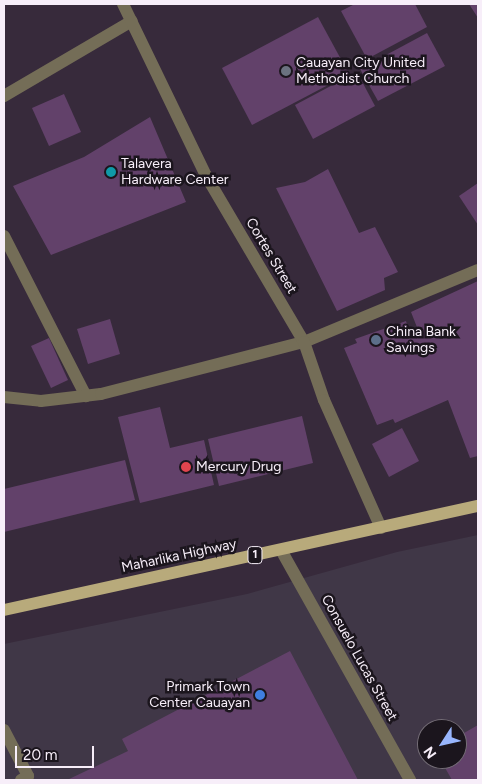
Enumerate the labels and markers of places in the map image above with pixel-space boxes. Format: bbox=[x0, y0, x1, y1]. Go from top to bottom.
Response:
place label: Cauayan City United Methodist Church bbox=[296, 55, 425, 88]
marker: Cauayan City United Methodist Church bbox=[280, 65, 292, 77]
place label: Talavera Hardware Center bbox=[121, 156, 229, 188]
marker: Talavera Hardware Center bbox=[105, 166, 117, 178]
place label: China Bank Savings bbox=[386, 324, 456, 357]
marker: China Bank Savings bbox=[370, 334, 382, 346]
place label: Mercury Drug bbox=[196, 459, 282, 475]
marker: Mercury Drug bbox=[180, 461, 192, 473]
place label: Primark Town Center Cauayan bbox=[149, 679, 250, 712]
marker: Primark Town Center Cauayan bbox=[254, 689, 266, 701]

